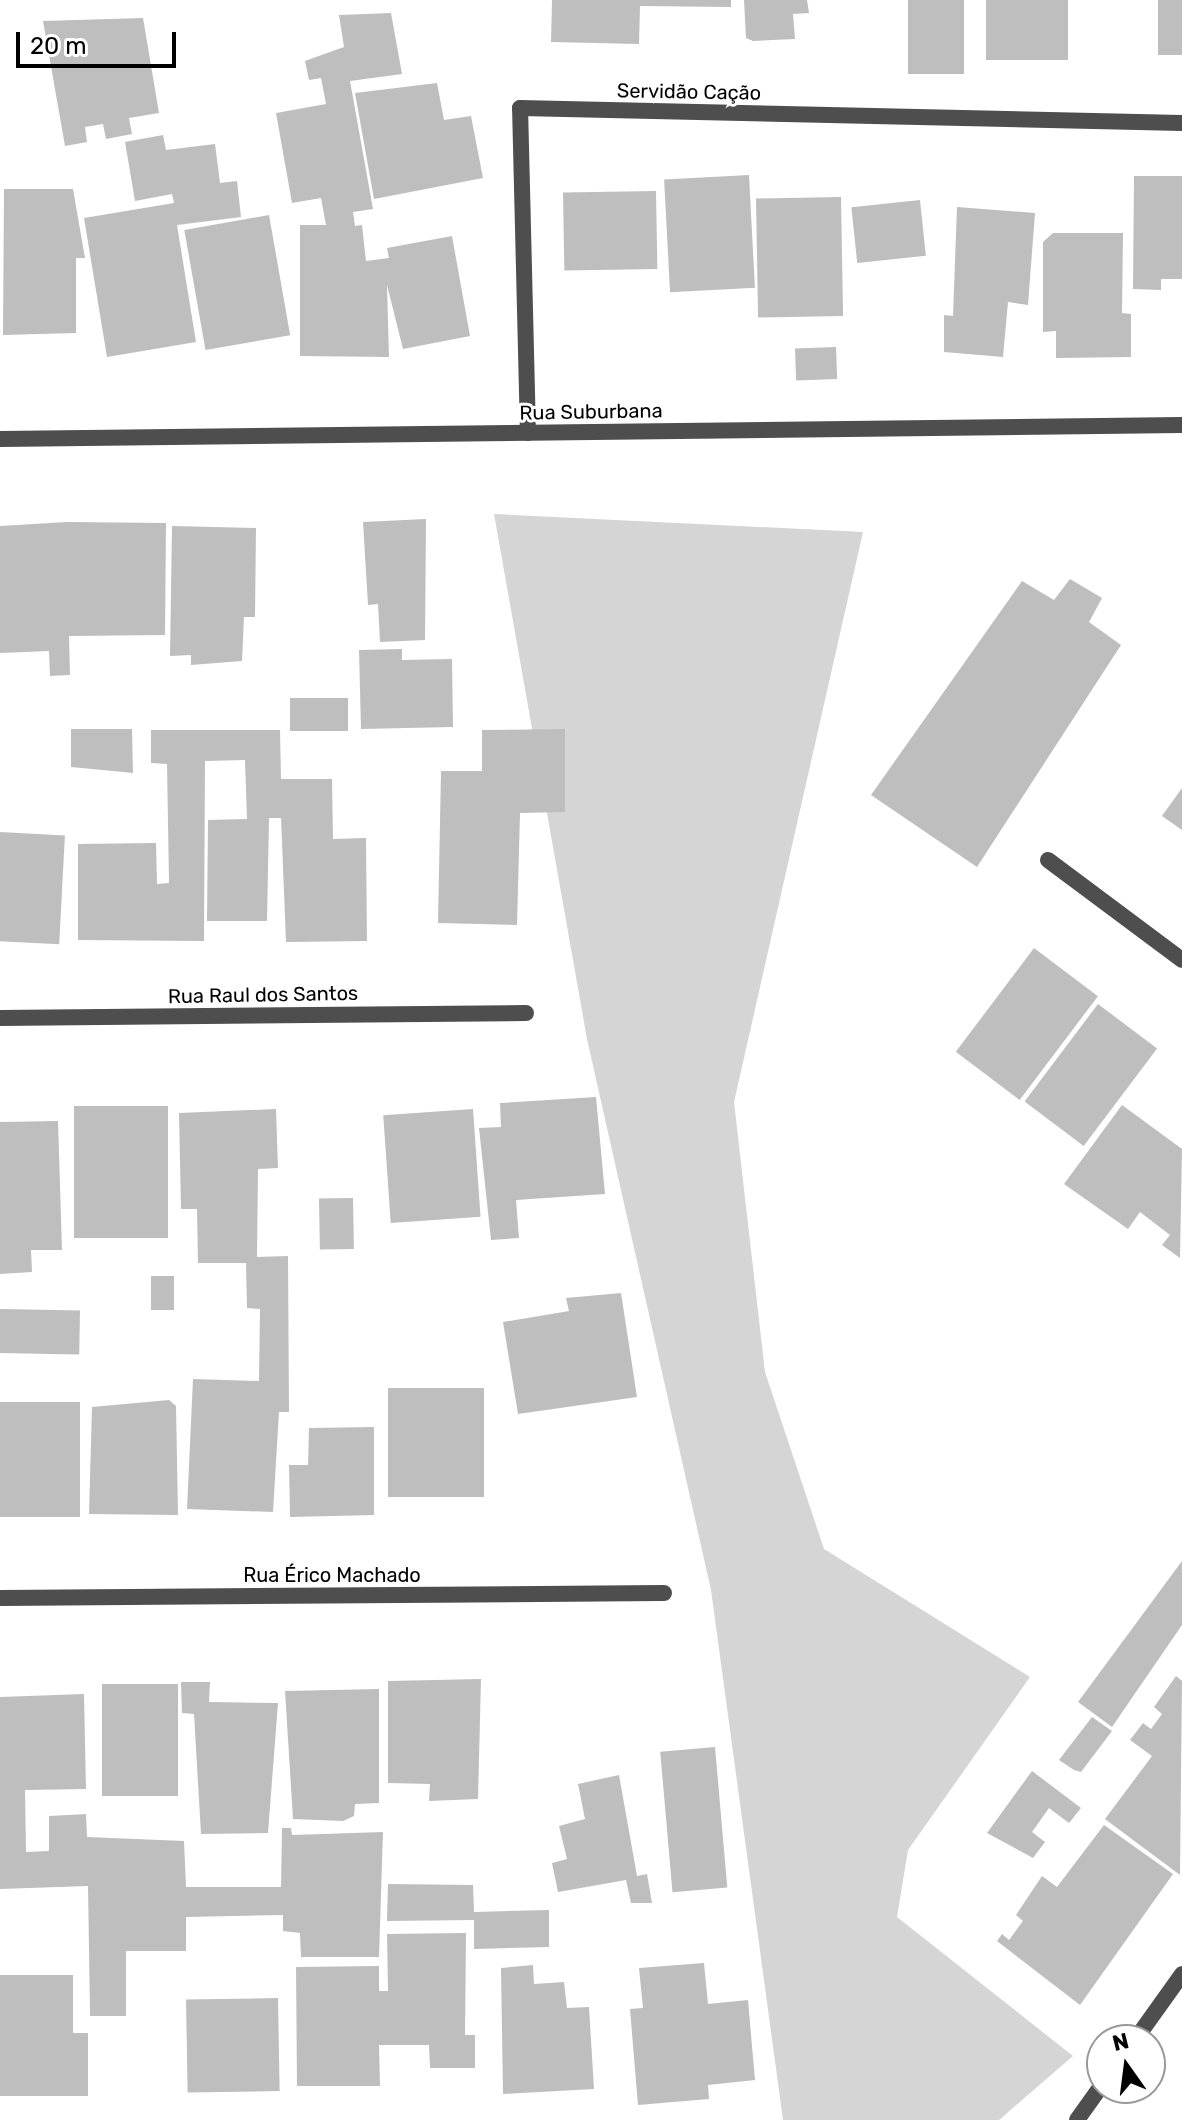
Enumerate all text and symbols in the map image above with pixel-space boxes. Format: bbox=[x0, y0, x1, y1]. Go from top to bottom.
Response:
scale bar bbox=[20, 16, 180, 66]
text: 20 m bbox=[30, 32, 87, 60]
street label: Servidão Cação bbox=[617, 79, 761, 105]
street label: Rua Suburbana bbox=[519, 399, 663, 425]
street label: Rua Raul dos Santos bbox=[168, 981, 358, 1009]
street label: Rua Érico Machado bbox=[243, 1563, 421, 1587]
north arrow bbox=[1086, 2024, 1166, 2104]
text: N bbox=[1110, 2027, 1131, 2057]

